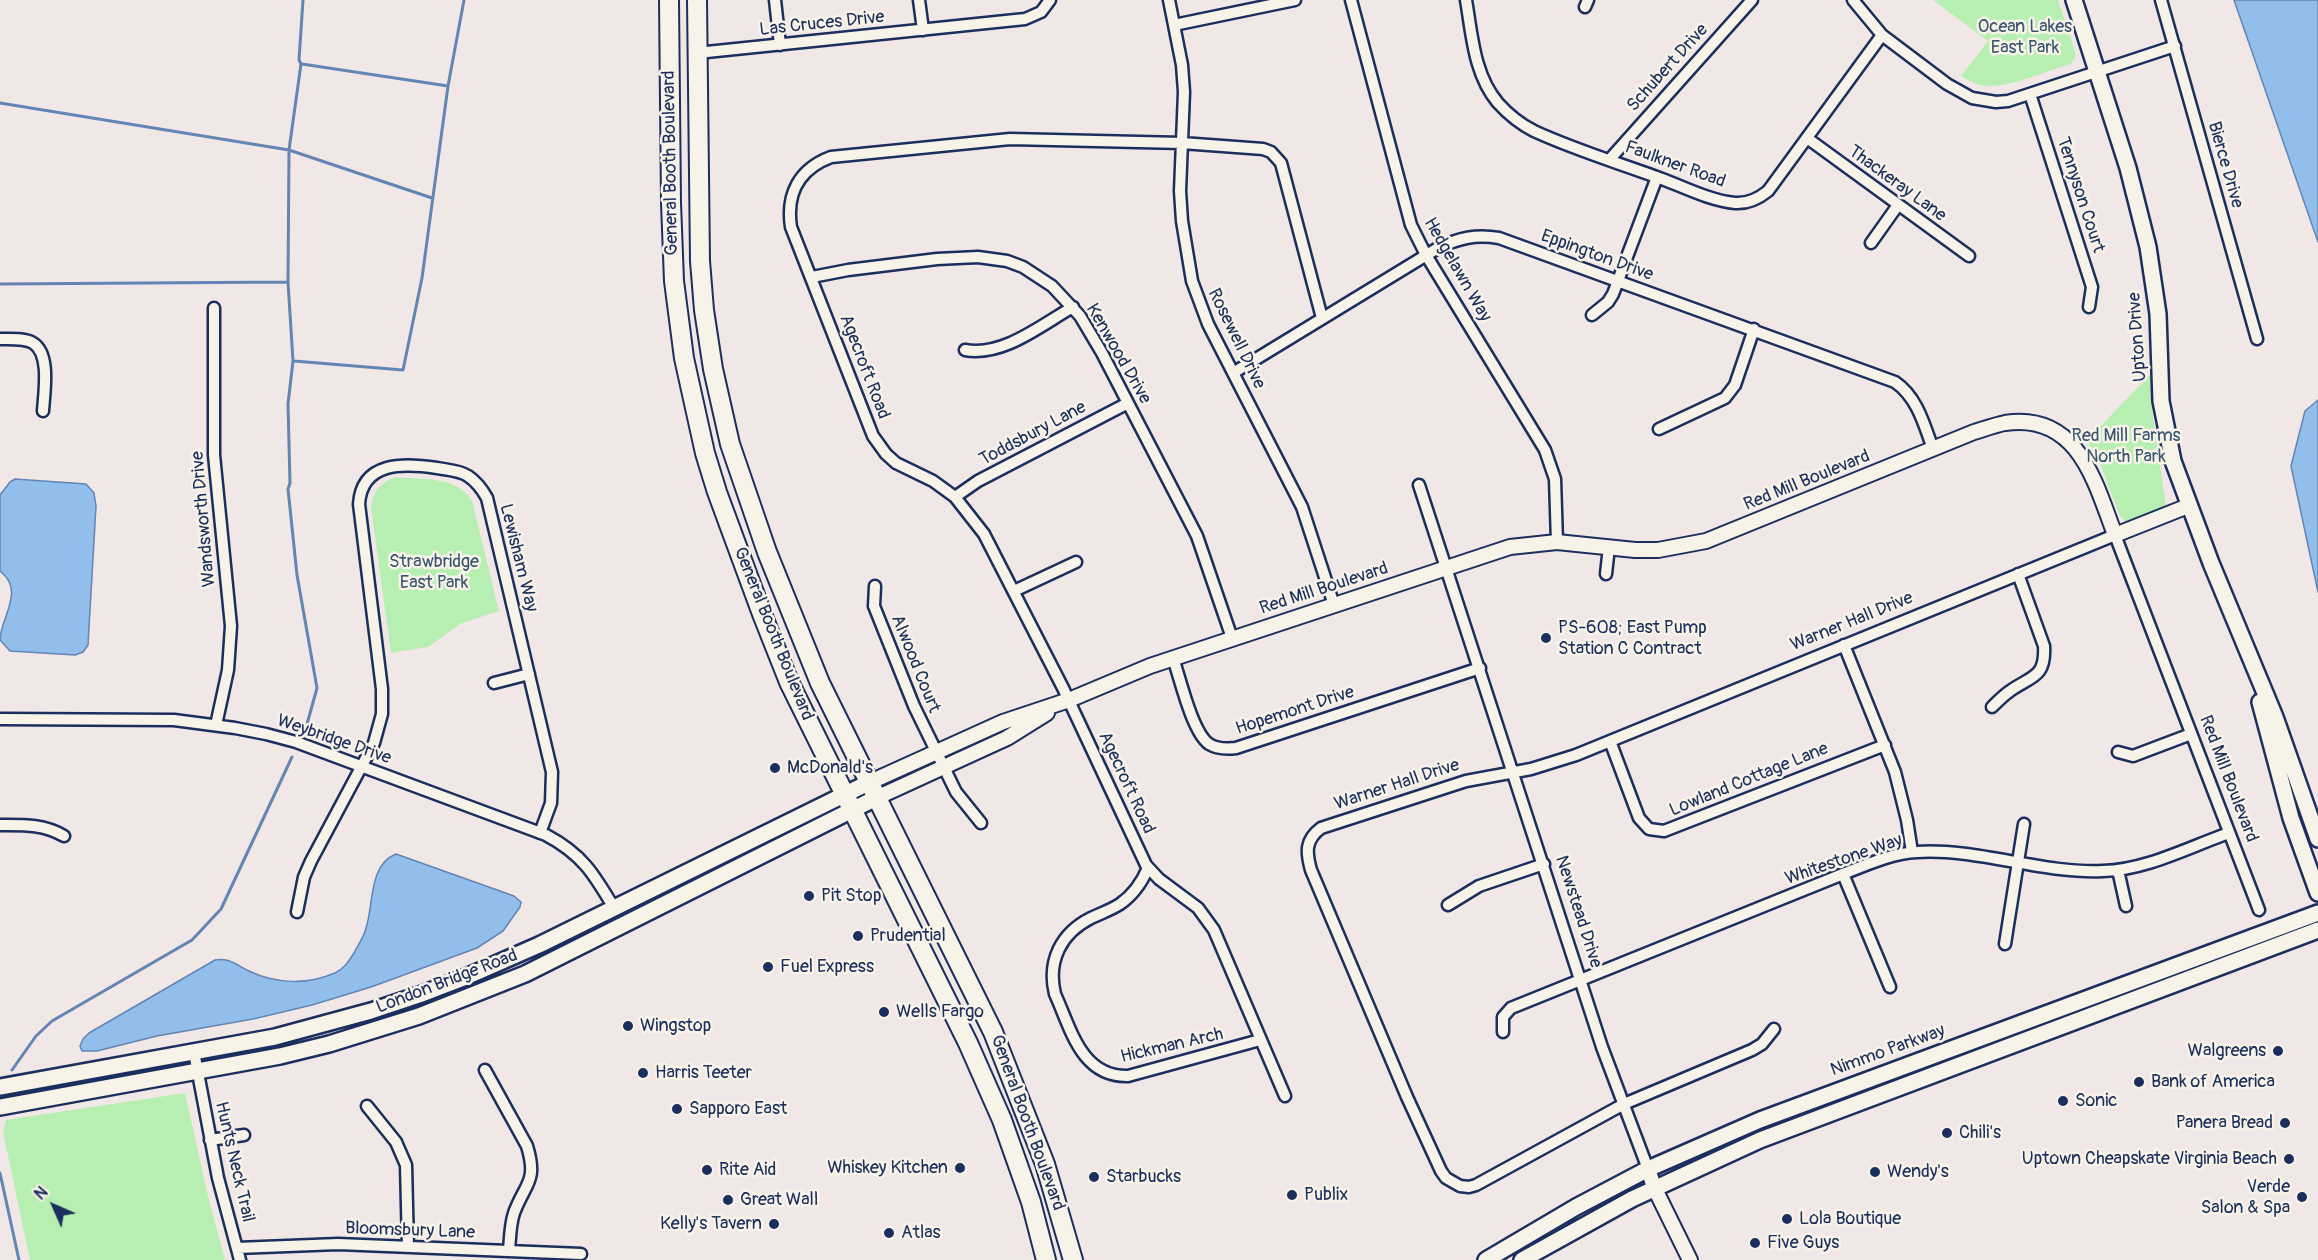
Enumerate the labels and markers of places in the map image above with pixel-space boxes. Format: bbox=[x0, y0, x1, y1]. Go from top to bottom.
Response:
place label: PS-608; East Pump Station C Contract bbox=[1558, 617, 1707, 660]
marker: PS-608; East Pump Station C Contract bbox=[1539, 631, 1553, 645]
place label: McDonald's bbox=[787, 757, 873, 779]
marker: McDonald's bbox=[768, 761, 782, 775]
place label: Pit Stop bbox=[821, 885, 881, 907]
marker: Pit Stop bbox=[802, 889, 816, 903]
place label: Prudential bbox=[870, 925, 946, 947]
marker: Prudential bbox=[851, 929, 865, 943]
place label: Fuel Express bbox=[780, 956, 874, 978]
marker: Fuel Express bbox=[761, 960, 775, 974]
place label: Wells Fargo bbox=[896, 1001, 984, 1023]
marker: Wells Fargo bbox=[877, 1005, 891, 1019]
place label: Wingstop bbox=[640, 1015, 711, 1037]
marker: Wingstop bbox=[621, 1019, 635, 1033]
place label: Walgreens bbox=[2188, 1040, 2266, 1062]
marker: Walgreens bbox=[2271, 1044, 2285, 1058]
place label: Harris Teeter bbox=[655, 1062, 752, 1084]
marker: Harris Teeter bbox=[636, 1066, 650, 1080]
place label: Bank of America bbox=[2151, 1071, 2275, 1093]
marker: Bank of America bbox=[2132, 1075, 2146, 1089]
place label: Sonic bbox=[2075, 1090, 2118, 1112]
marker: Sonic bbox=[2056, 1094, 2070, 1108]
place label: Sapporo East bbox=[689, 1098, 787, 1120]
marker: Sapporo East bbox=[670, 1102, 684, 1116]
place label: Panera Bread bbox=[2176, 1112, 2273, 1134]
marker: Panera Bread bbox=[2278, 1116, 2292, 1130]
place label: Chili's bbox=[1959, 1122, 2001, 1144]
marker: Chili's bbox=[1940, 1126, 1954, 1140]
place label: Uptown Cheapskate Virginia Beach bbox=[2022, 1148, 2277, 1170]
marker: Uptown Cheapskate Virginia Beach bbox=[2282, 1152, 2296, 1166]
place label: Whiskey Kitchen bbox=[827, 1157, 948, 1179]
place label: Rite Aid bbox=[719, 1159, 776, 1181]
marker: Whiskey Kitchen bbox=[953, 1161, 967, 1175]
place label: Wendy's bbox=[1887, 1161, 1949, 1183]
marker: Rite Aid bbox=[700, 1163, 714, 1177]
marker: Wendy's bbox=[1868, 1165, 1882, 1179]
place label: Starbucks bbox=[1106, 1166, 1181, 1188]
marker: Starbucks bbox=[1087, 1170, 1101, 1184]
place label: Verde Salon & Spa bbox=[2201, 1176, 2290, 1218]
place label: Publix bbox=[1304, 1184, 1348, 1206]
marker: Publix bbox=[1285, 1188, 1299, 1202]
place label: Great Wall bbox=[740, 1189, 818, 1211]
marker: Verde Salon & Spa bbox=[2295, 1190, 2309, 1204]
marker: Great Wall bbox=[721, 1193, 735, 1207]
place label: Lola Boutique bbox=[1799, 1208, 1901, 1230]
marker: Lola Boutique bbox=[1780, 1212, 1794, 1226]
place label: Kelly's Tavern bbox=[660, 1213, 762, 1235]
marker: Kelly's Tavern bbox=[767, 1217, 781, 1231]
place label: Atlas bbox=[901, 1222, 941, 1244]
marker: Atlas bbox=[882, 1226, 896, 1240]
place label: Five Guys bbox=[1767, 1232, 1839, 1254]
marker: Five Guys bbox=[1748, 1236, 1762, 1250]

